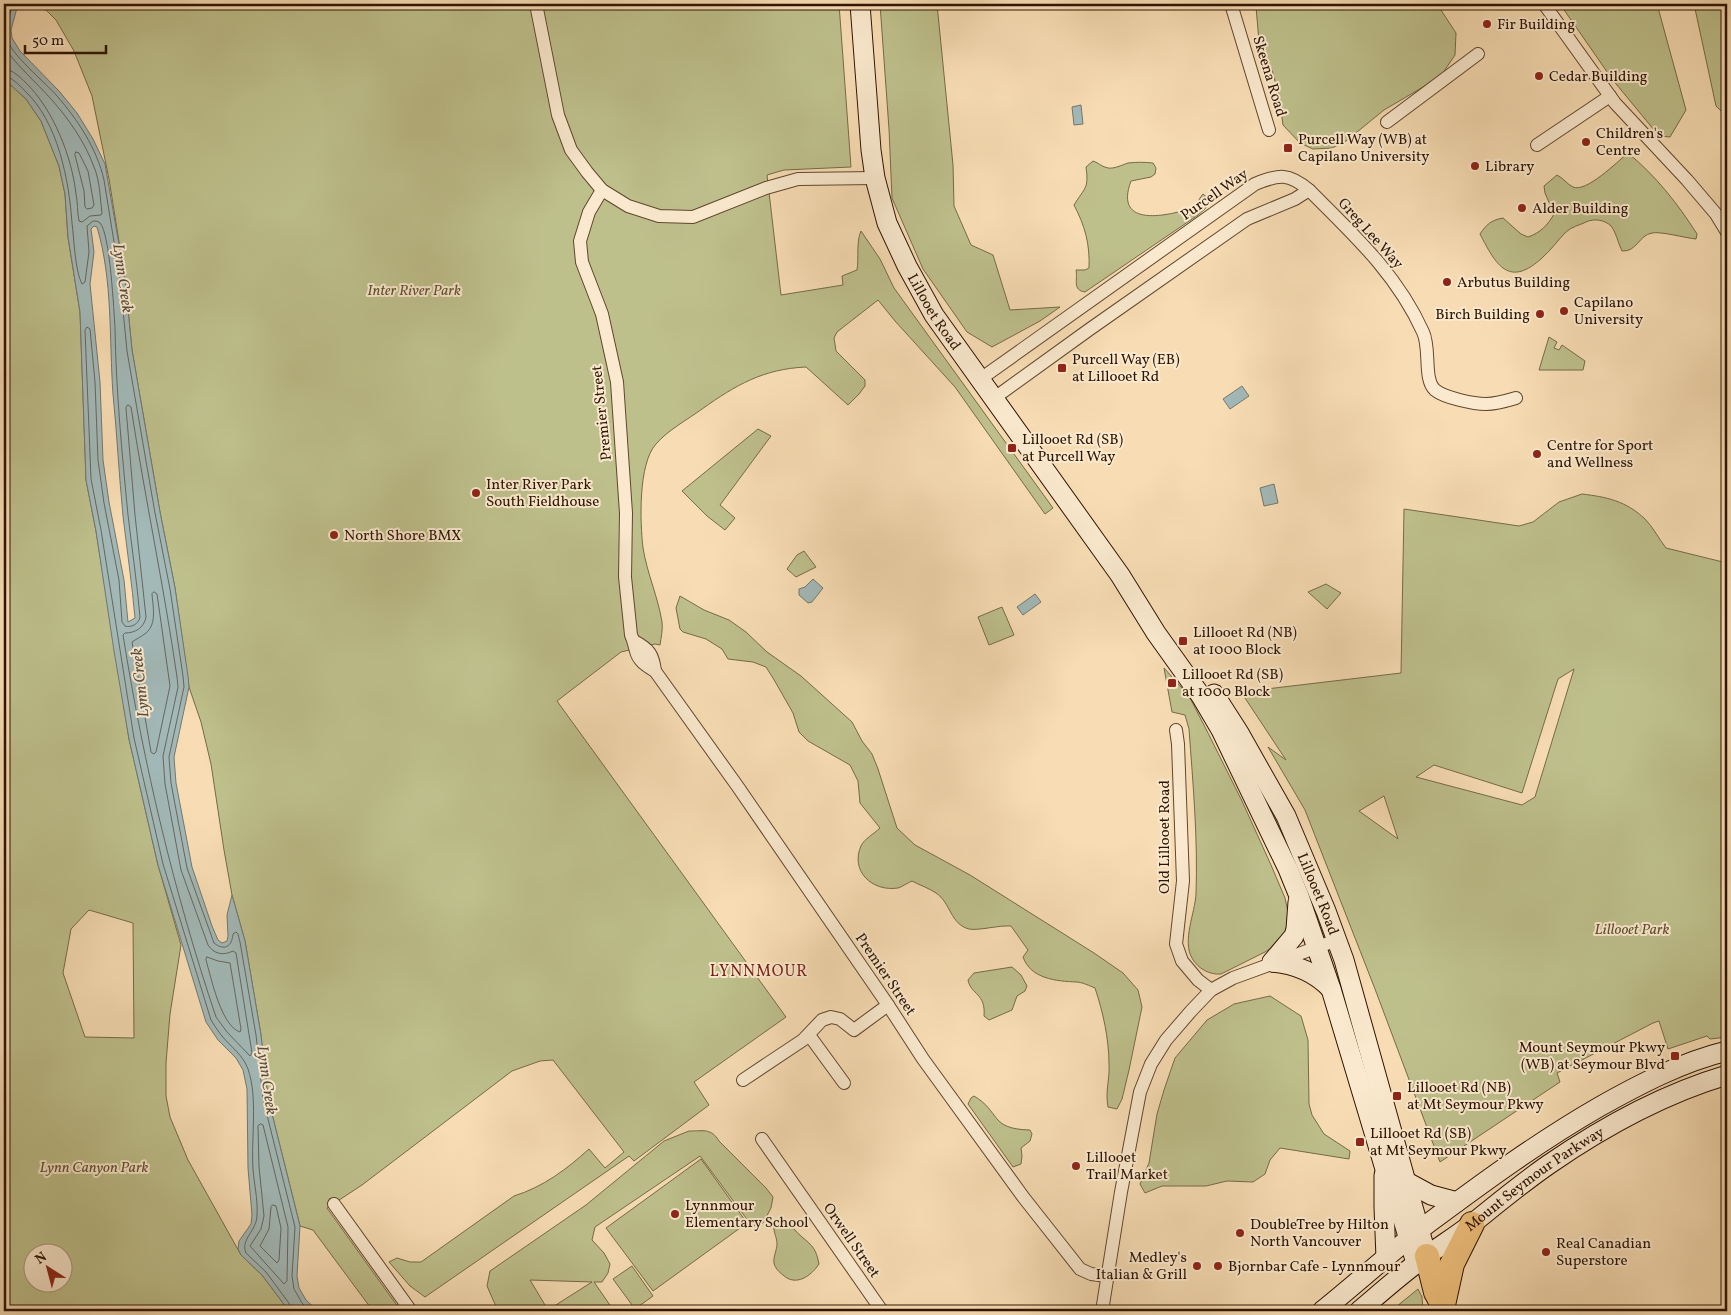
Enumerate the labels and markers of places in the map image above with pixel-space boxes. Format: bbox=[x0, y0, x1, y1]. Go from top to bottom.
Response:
place label: Fir Building bbox=[1497, 15, 1576, 36]
marker: Fir Building bbox=[1481, 18, 1493, 30]
place label: Cedar Building bbox=[1549, 67, 1648, 88]
marker: Cedar Building bbox=[1533, 70, 1545, 82]
place label: Children's Centre bbox=[1596, 124, 1663, 162]
place label: Purcell Way (WB) at Capilano University bbox=[1298, 130, 1429, 168]
marker: Children's Centre bbox=[1580, 136, 1592, 148]
marker: Purcell Way (WB) at Capilano University bbox=[1282, 142, 1294, 154]
place label: Library bbox=[1485, 157, 1534, 178]
marker: Library bbox=[1469, 160, 1481, 172]
place label: Alder Building bbox=[1532, 199, 1629, 220]
marker: Alder Building bbox=[1516, 202, 1528, 214]
place label: Arbutus Building bbox=[1457, 273, 1570, 294]
marker: Arbutus Building bbox=[1441, 276, 1453, 288]
place label: Capilano University bbox=[1574, 293, 1643, 331]
place label: Birch Building bbox=[1435, 305, 1530, 326]
marker: Capilano University bbox=[1558, 305, 1570, 317]
marker: Birch Building bbox=[1534, 308, 1546, 320]
place label: Purcell Way (EB) at Lillooet Rd bbox=[1072, 350, 1180, 388]
marker: Purcell Way (EB) at Lillooet Rd bbox=[1056, 362, 1068, 374]
place label: Lillooet Rd (SB) at Purcell Way bbox=[1022, 430, 1123, 468]
place label: Centre for Sport and Wellness bbox=[1547, 436, 1653, 474]
marker: Lillooet Rd (SB) at Purcell Way bbox=[1006, 442, 1018, 454]
marker: Centre for Sport and Wellness bbox=[1531, 448, 1543, 460]
place label: Inter River Park South Fieldhouse bbox=[486, 475, 599, 513]
marker: Inter River Park South Fieldhouse bbox=[470, 487, 482, 499]
place label: North Shore BMX bbox=[344, 526, 461, 547]
marker: North Shore BMX bbox=[328, 529, 340, 541]
place label: Lillooet Rd (NB) at 1000 Block bbox=[1193, 623, 1297, 661]
marker: Lillooet Rd (NB) at 1000 Block bbox=[1177, 635, 1189, 647]
place label: Lillooet Rd (SB) at 1000 Block bbox=[1182, 665, 1283, 703]
marker: Lillooet Rd (SB) at 1000 Block bbox=[1166, 677, 1178, 689]
place label: Mount Seymour Pkwy (WB) at Seymour Blvd bbox=[1519, 1038, 1665, 1076]
marker: Mount Seymour Pkwy (WB) at Seymour Blvd bbox=[1669, 1050, 1681, 1062]
place label: Lillooet Rd (NB) at Mt Seymour Pkwy bbox=[1407, 1078, 1544, 1116]
marker: Lillooet Rd (NB) at Mt Seymour Pkwy bbox=[1391, 1090, 1403, 1102]
place label: Lillooet Rd (SB) at Mt Seymour Pkwy bbox=[1370, 1124, 1507, 1162]
marker: Lillooet Rd (SB) at Mt Seymour Pkwy bbox=[1354, 1136, 1366, 1148]
place label: Lillooet Trail Market bbox=[1086, 1148, 1168, 1186]
marker: Lillooet Trail Market bbox=[1070, 1160, 1082, 1172]
place label: Lynnmour Elementary School bbox=[685, 1196, 808, 1234]
marker: Lynnmour Elementary School bbox=[669, 1208, 681, 1220]
place label: DoubleTree by Hilton North Vancouver bbox=[1250, 1215, 1389, 1253]
marker: DoubleTree by Hilton North Vancouver bbox=[1234, 1227, 1246, 1239]
place label: Real Canadian Superstore bbox=[1556, 1234, 1651, 1272]
marker: Real Canadian Superstore bbox=[1540, 1246, 1552, 1258]
place label: Medley's Italian & Grill bbox=[1096, 1248, 1187, 1286]
place label: Bjornbar Cafe - Lynnmour bbox=[1228, 1257, 1400, 1278]
marker: Medley's Italian & Grill bbox=[1191, 1260, 1203, 1272]
marker: Bjornbar Cafe - Lynnmour bbox=[1212, 1260, 1224, 1272]

